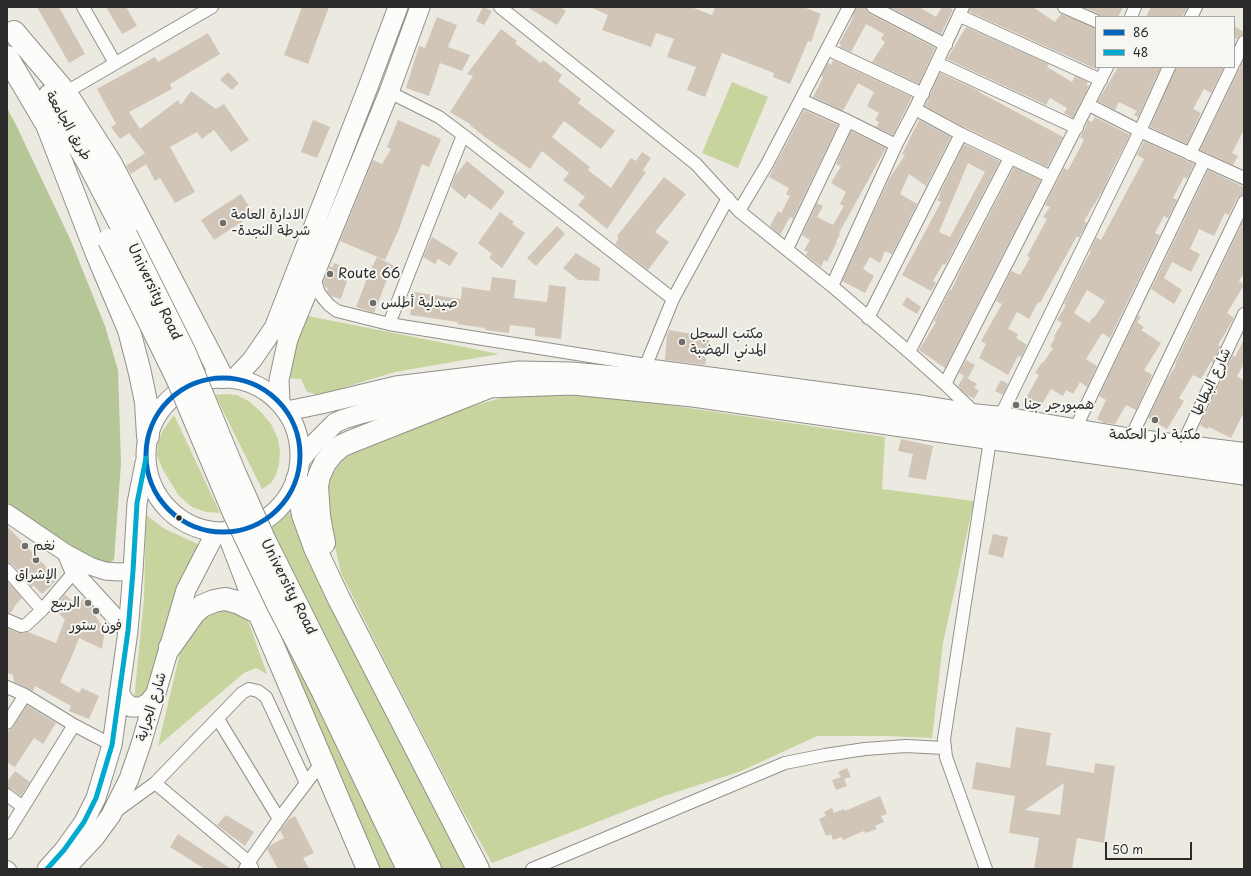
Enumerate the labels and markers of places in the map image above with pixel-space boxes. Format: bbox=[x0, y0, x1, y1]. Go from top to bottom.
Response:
place label: الادارة العامة -شرطة النجدة bbox=[231, 207, 310, 240]
marker: الادارة العامة -شرطة النجدة bbox=[218, 218, 228, 228]
place label: Route 66 bbox=[338, 266, 400, 282]
marker: Route 66 bbox=[325, 269, 335, 279]
place label: صيدلية أطلس bbox=[381, 295, 458, 311]
marker: صيدلية أطلس bbox=[368, 298, 378, 308]
place label: مكتب السجل المدني الهضبة bbox=[690, 326, 767, 358]
marker: مكتب السجل المدني الهضبة bbox=[677, 337, 687, 347]
place label: همبورجر جنا bbox=[1024, 397, 1094, 413]
marker: همبورجر جنا bbox=[1011, 400, 1021, 410]
marker: مكتبة دار الحكمة bbox=[1150, 415, 1160, 425]
place label: مكتبة دار الحكمة bbox=[1109, 427, 1201, 443]
unlabelled marker bbox=[174, 513, 184, 523]
place label: نغم bbox=[33, 538, 55, 554]
marker: نغم bbox=[20, 541, 30, 551]
marker: الإشراق bbox=[31, 555, 41, 565]
place label: الإشراق bbox=[15, 567, 57, 583]
place label: الربيع bbox=[51, 595, 80, 611]
marker: الربيع bbox=[83, 598, 93, 608]
marker: فون ستور bbox=[91, 606, 101, 616]
place label: فون ستور bbox=[70, 618, 122, 634]

